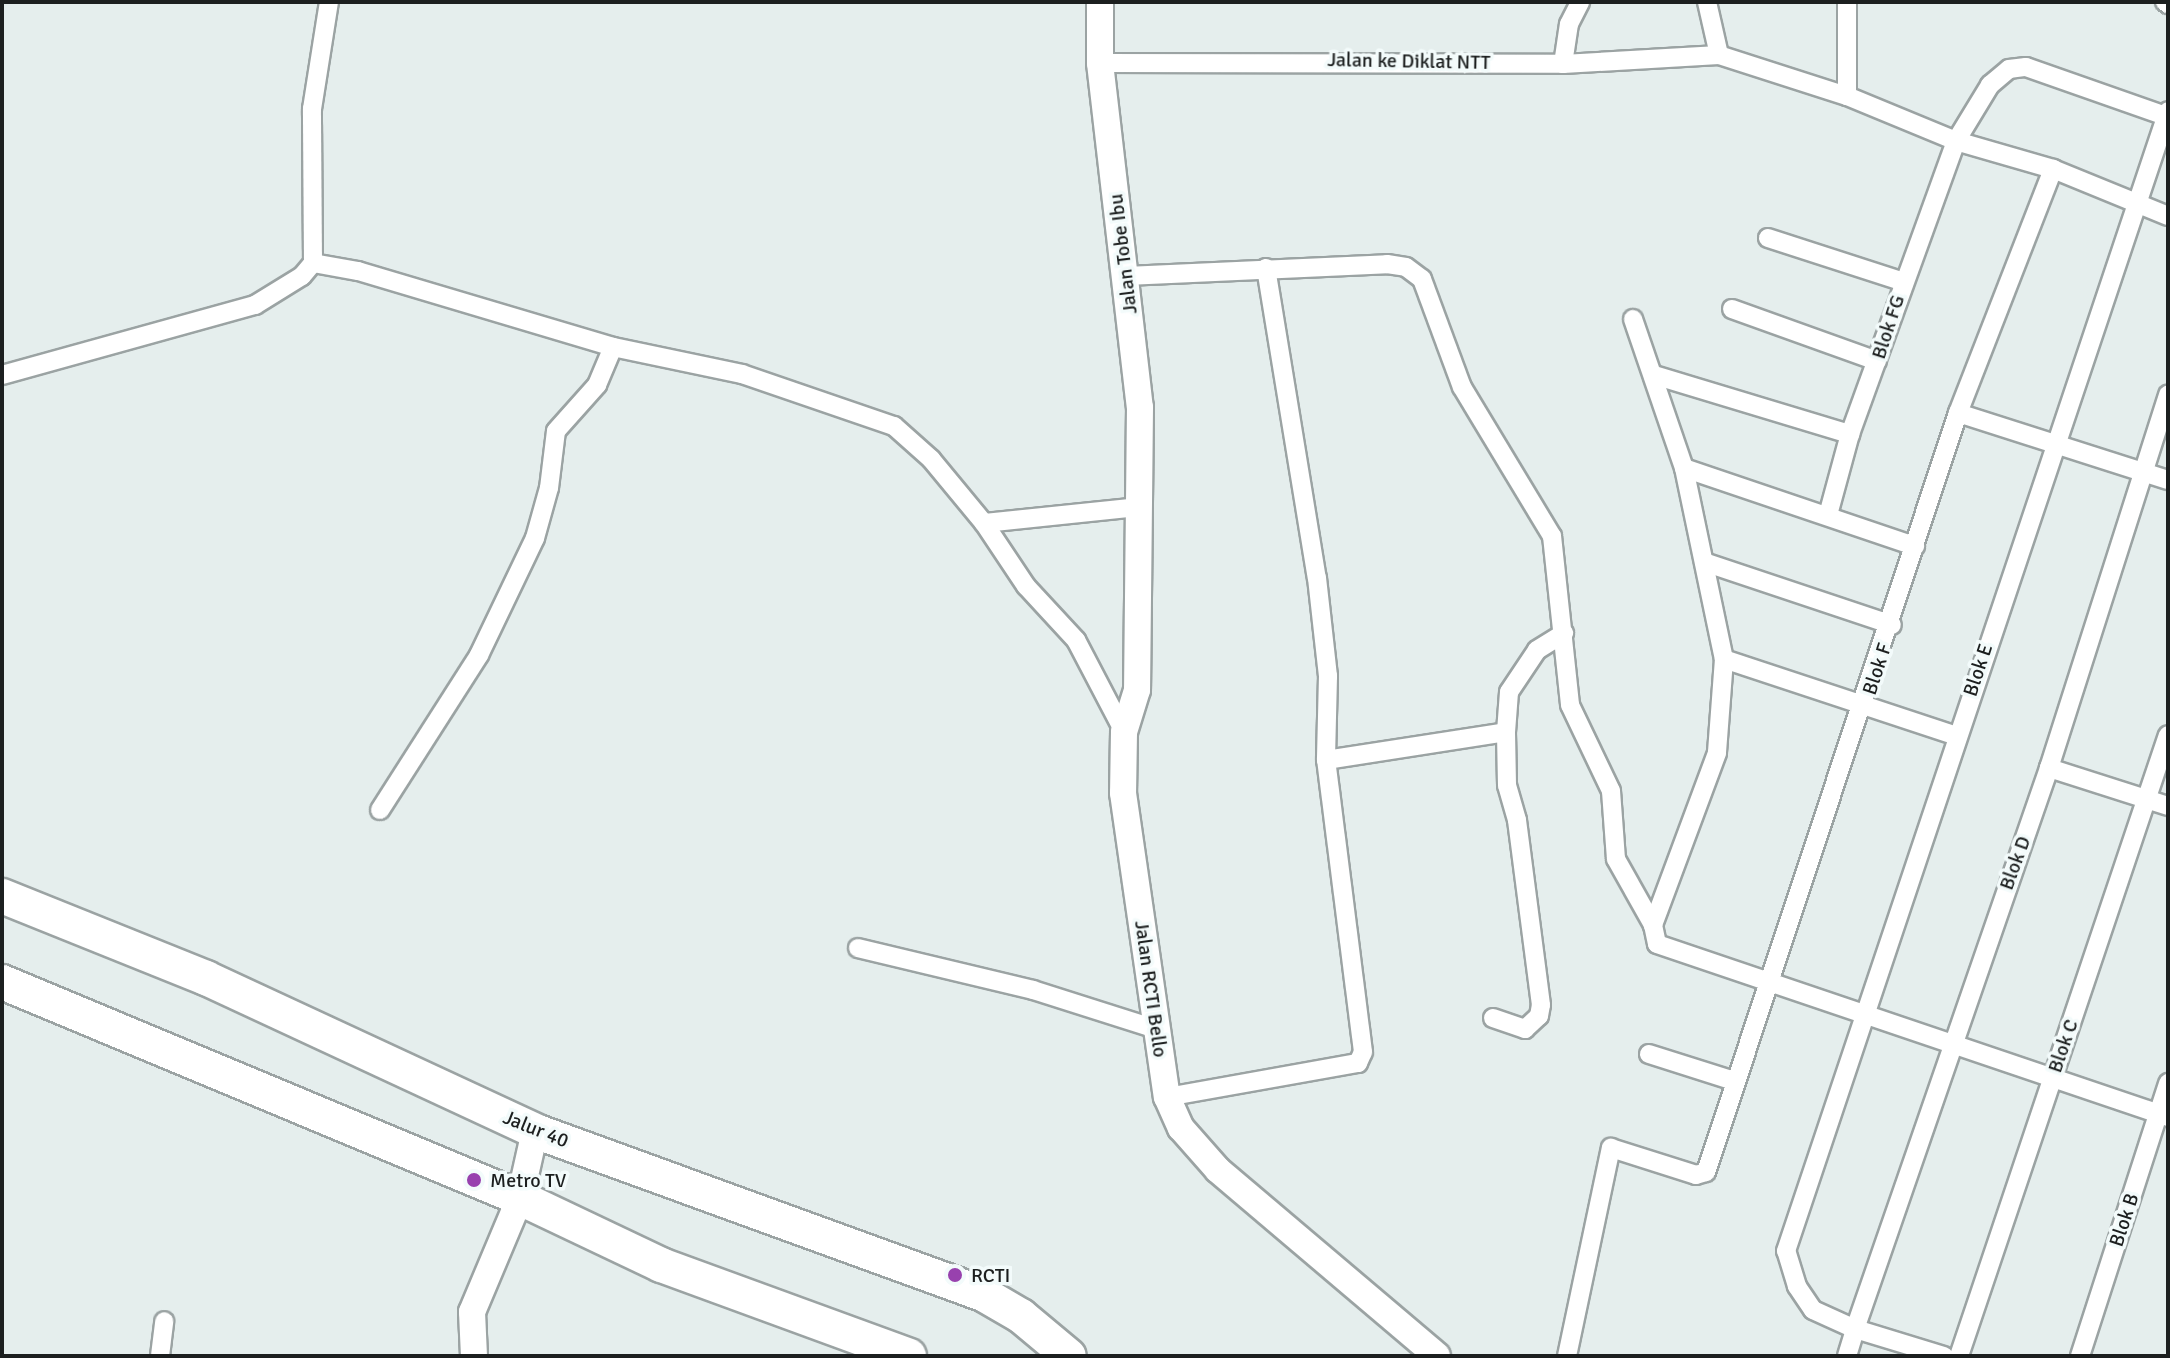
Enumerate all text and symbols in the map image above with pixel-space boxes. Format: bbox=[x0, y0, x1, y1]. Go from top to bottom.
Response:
street label: Jalan ke Diklat NTT bbox=[1327, 48, 1491, 74]
street label: Jalan Tobe Ibu bbox=[1104, 193, 1142, 315]
street label: Blok FG bbox=[1866, 292, 1910, 362]
street label: Blok F bbox=[1857, 640, 1897, 698]
street label: Blok E bbox=[1958, 641, 1998, 699]
street label: Blok D bbox=[1994, 833, 2036, 893]
street label: Jalan RCTI Bello bbox=[1130, 919, 1172, 1059]
street label: Blok C bbox=[2043, 1016, 2083, 1076]
street label: Jalur 40 bbox=[500, 1105, 572, 1153]
place label: Metro TV bbox=[490, 1168, 566, 1192]
marker: Metro TV bbox=[465, 1171, 483, 1189]
street label: Blok B bbox=[2104, 1190, 2144, 1250]
place label: RCTI bbox=[971, 1263, 1010, 1287]
marker: RCTI bbox=[946, 1266, 964, 1284]

